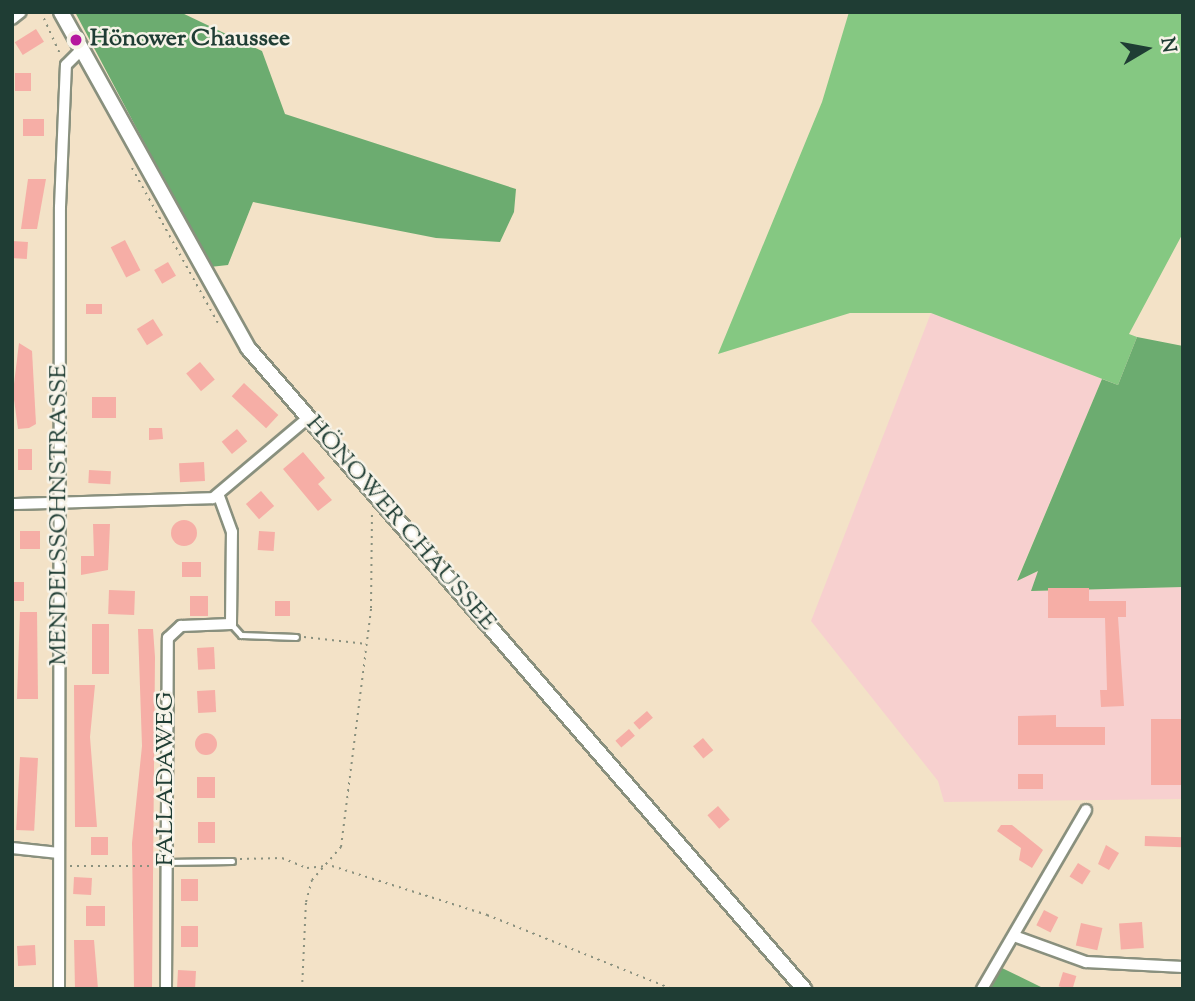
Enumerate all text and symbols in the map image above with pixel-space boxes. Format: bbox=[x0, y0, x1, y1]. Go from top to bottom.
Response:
north arrow bbox=[1111, 14, 1181, 84]
place label: Hönower Chaussee bbox=[90, 26, 290, 54]
marker: Hönower Chaussee bbox=[68, 32, 84, 48]
text: N bbox=[1153, 35, 1182, 55]
street label: MENDELSSOHNSTRASSE bbox=[46, 364, 74, 666]
street label: HÖNOWER CHAUSSEE bbox=[299, 411, 501, 637]
street label: FALLADAWEG bbox=[153, 692, 181, 866]

